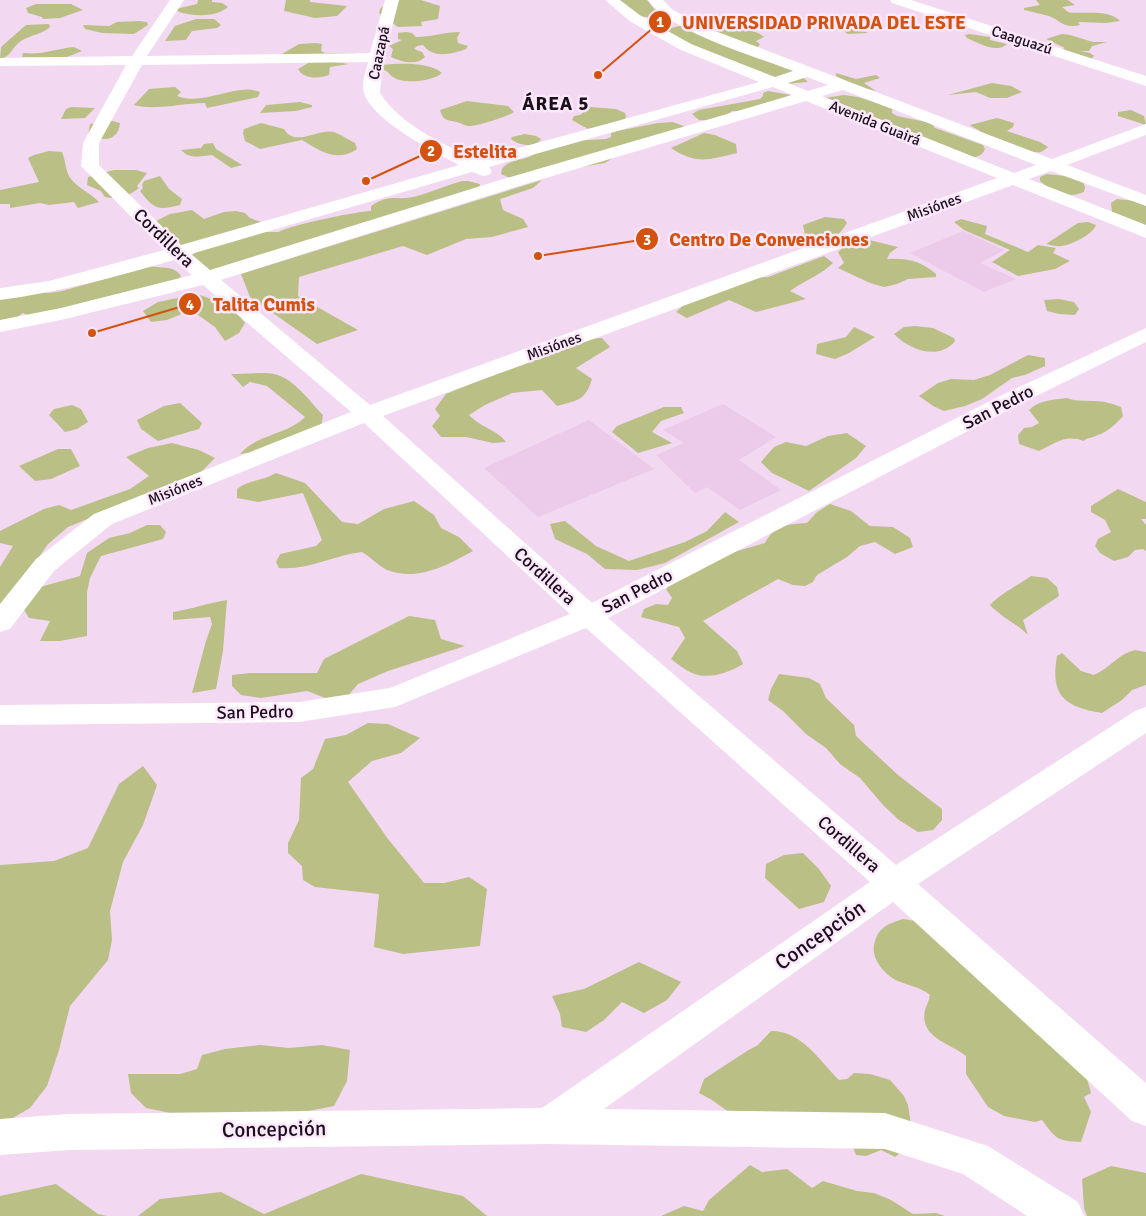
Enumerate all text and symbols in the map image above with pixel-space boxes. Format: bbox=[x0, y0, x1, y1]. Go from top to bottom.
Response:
callout: UNIVERSIDAD PRIVADA DEL ESTE bbox=[647, 5, 976, 39]
text: UNIVERSIDAD PRIVADA DEL ESTE bbox=[682, 11, 966, 35]
text: 1 bbox=[656, 13, 664, 31]
street label: Caaguazú bbox=[989, 22, 1055, 58]
street label: Caazapá bbox=[365, 25, 393, 81]
district label: ÁREA 5 bbox=[522, 92, 590, 116]
street label: Avenida Guairá bbox=[827, 97, 923, 149]
callout: Estelita bbox=[418, 134, 527, 168]
text: Estelita bbox=[453, 140, 517, 164]
text: 2 bbox=[427, 142, 435, 160]
street label: Misiónes bbox=[904, 189, 964, 225]
street label: Cordillera bbox=[129, 204, 199, 272]
callout: Centro De Convenciones bbox=[634, 222, 879, 256]
text: Centro De Convenciones bbox=[669, 228, 869, 252]
text: 3 bbox=[643, 231, 651, 249]
callout: Talita Cumis bbox=[178, 287, 324, 321]
text: Talita Cumis bbox=[213, 293, 315, 317]
text: 4 bbox=[186, 296, 194, 314]
street label: Misiónes bbox=[524, 328, 584, 364]
street label: San Pedro bbox=[959, 380, 1037, 434]
street label: Misiónes bbox=[145, 471, 205, 509]
street label: Cordillera bbox=[509, 542, 581, 610]
street label: San Pedro bbox=[598, 564, 676, 618]
street label: San Pedro bbox=[216, 700, 294, 724]
street label: Cordillera bbox=[813, 811, 885, 877]
street label: Concepción bbox=[770, 894, 870, 976]
street label: Concepción bbox=[222, 1115, 326, 1143]

